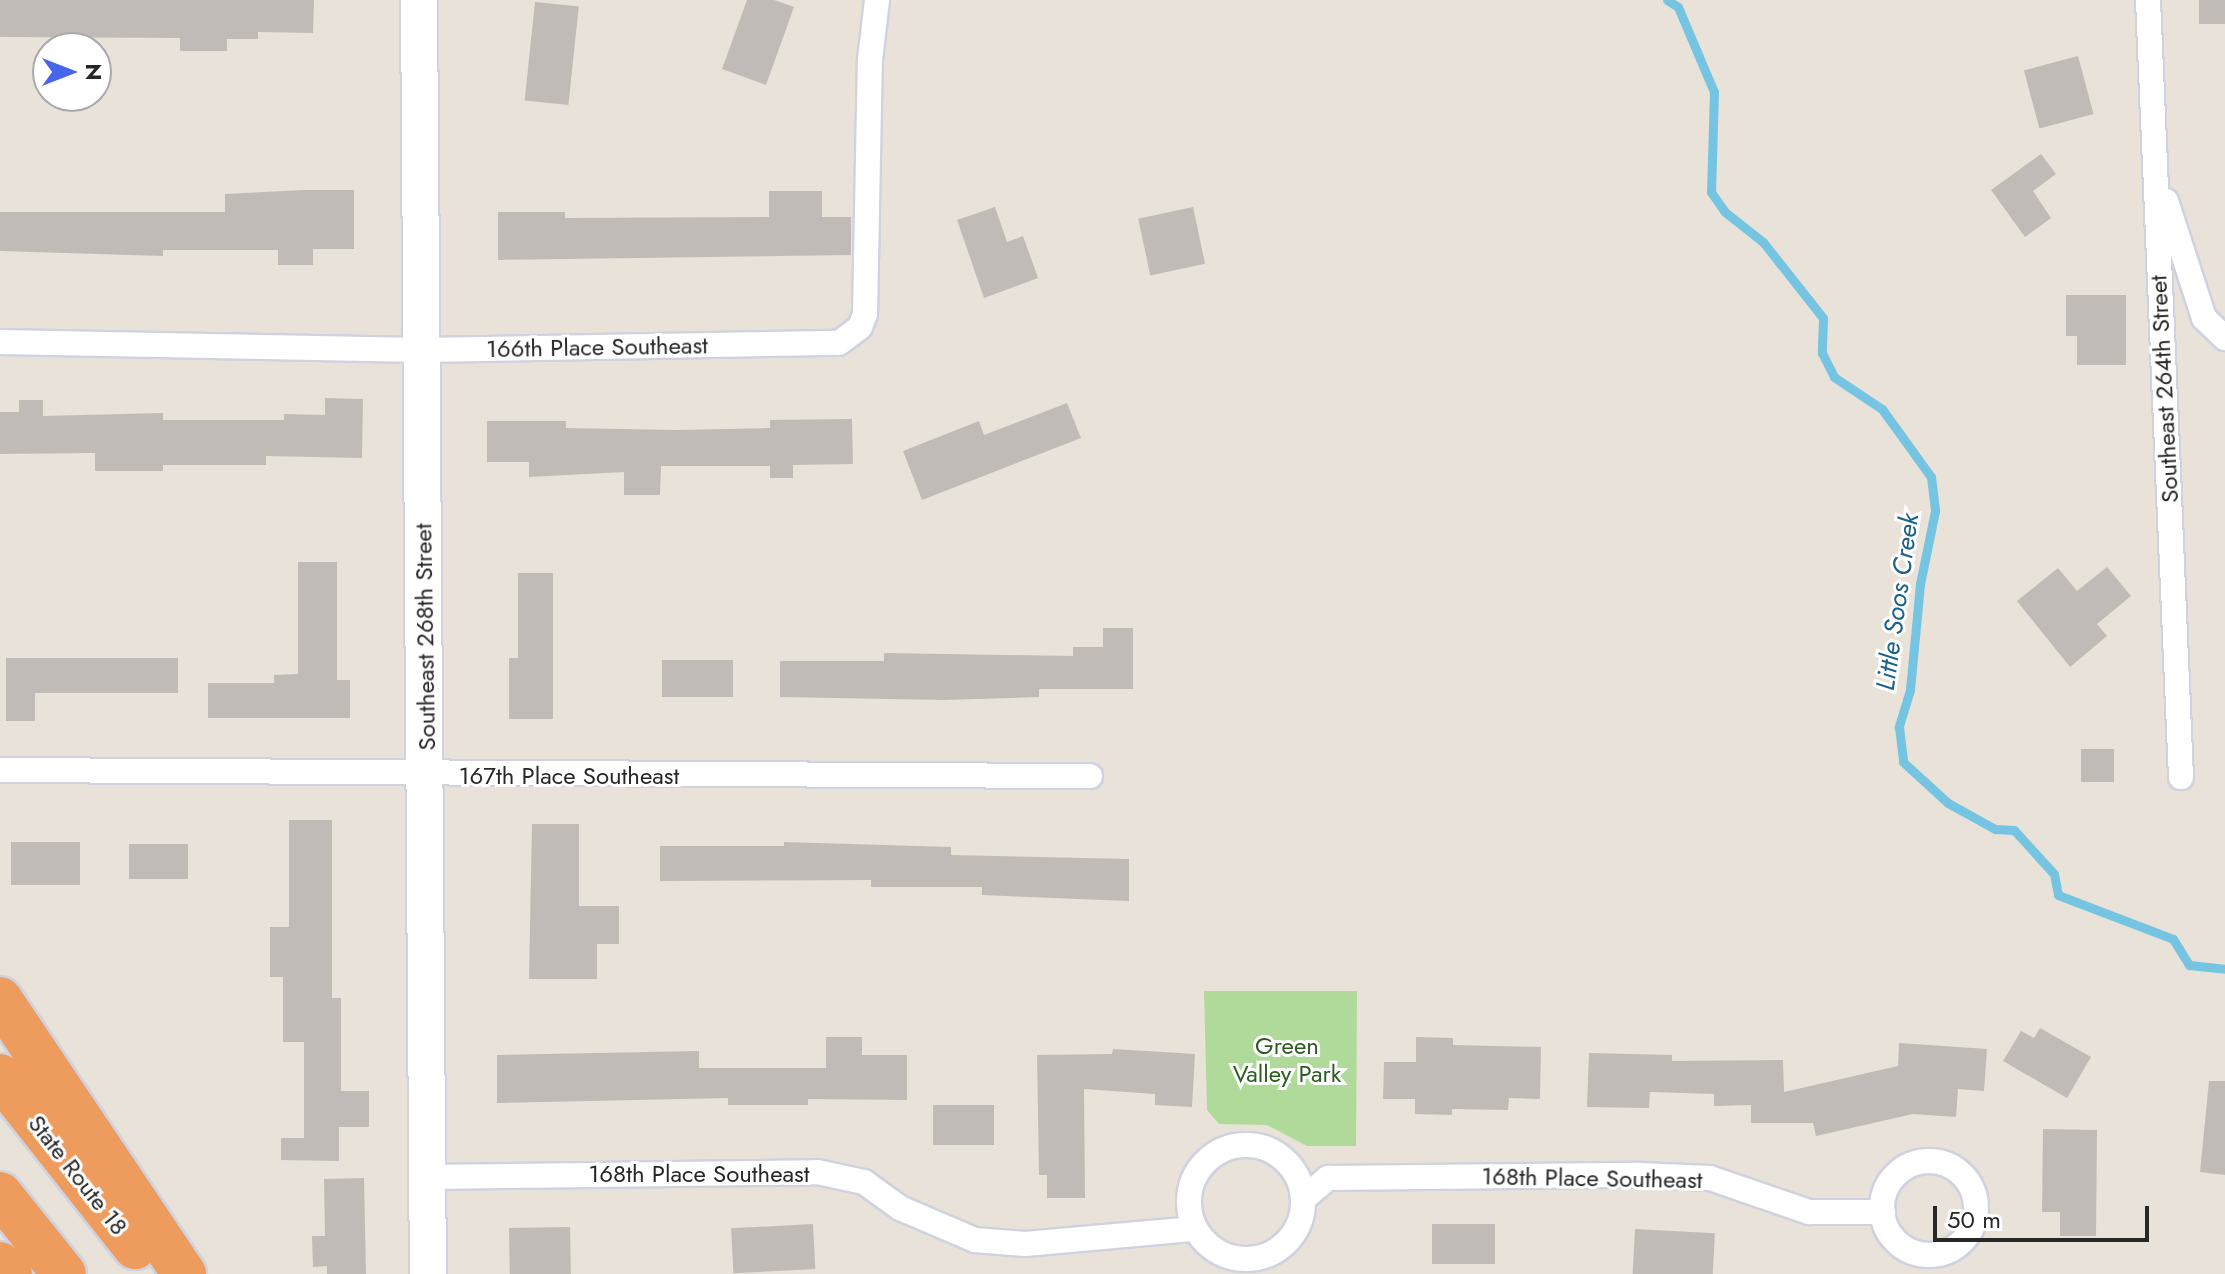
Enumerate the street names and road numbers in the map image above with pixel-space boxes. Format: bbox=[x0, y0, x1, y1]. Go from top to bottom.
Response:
street label: Southeast 264th Street bbox=[2144, 274, 2184, 504]
street label: 166th Place Southeast bbox=[486, 331, 708, 363]
street label: Southeast 268th Street bbox=[409, 523, 441, 751]
street label: 167th Place Southeast bbox=[459, 762, 679, 790]
street label: State Route 18 bbox=[22, 1109, 134, 1241]
street label: 168th Place Southeast bbox=[588, 1160, 810, 1188]
street label: 168th Place Southeast bbox=[1481, 1162, 1703, 1194]

